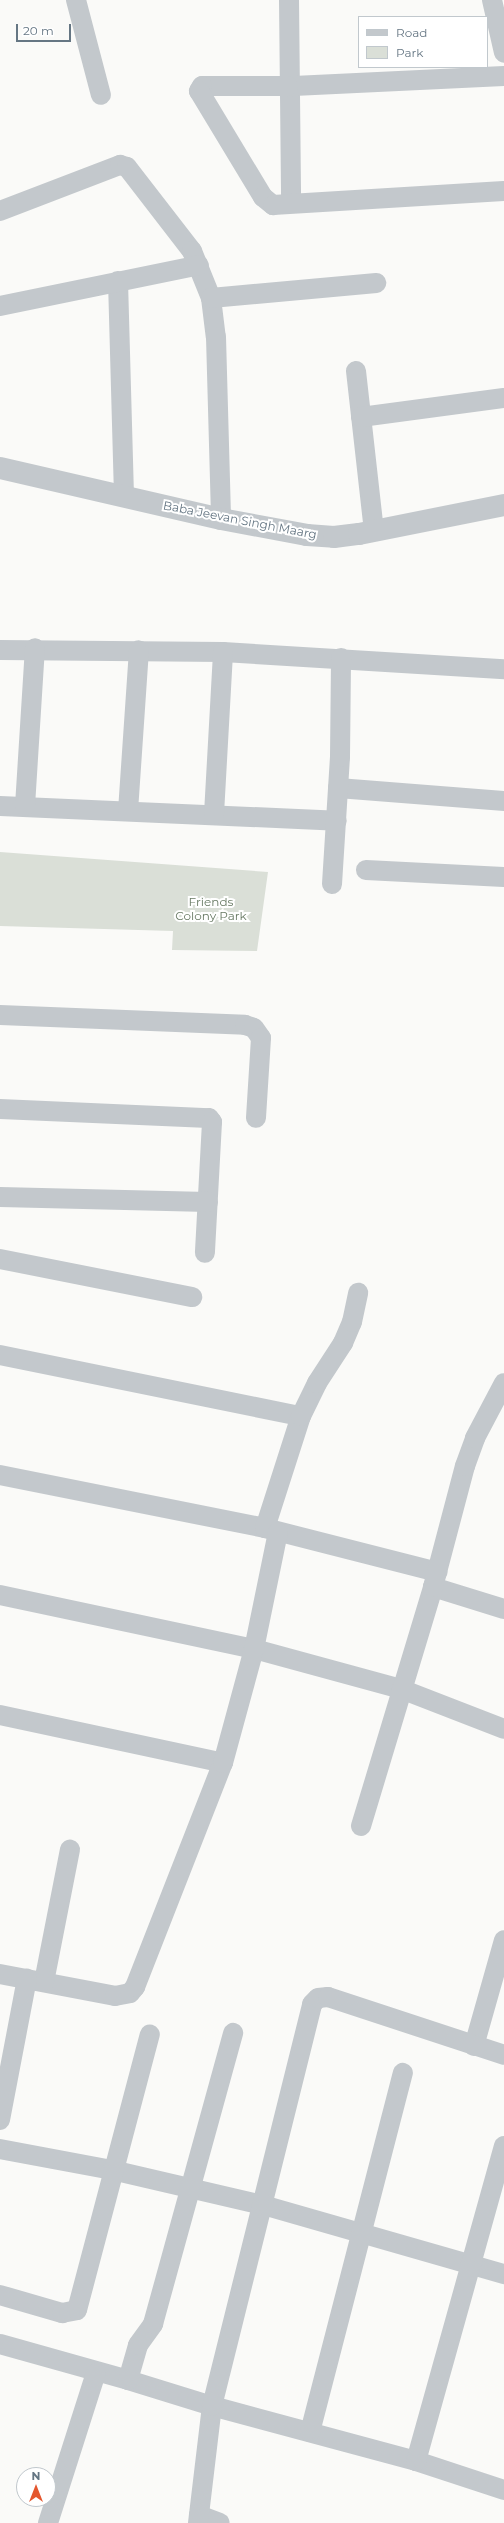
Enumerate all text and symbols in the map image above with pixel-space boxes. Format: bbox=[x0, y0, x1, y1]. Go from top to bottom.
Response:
scale bar bbox=[18, 16, 73, 42]
legend bbox=[358, 16, 488, 68]
text: 20 m bbox=[23, 23, 54, 38]
text: Road bbox=[396, 25, 427, 40]
text: Park bbox=[396, 45, 423, 60]
street label: Baba Jeevan Singh Maarg bbox=[162, 498, 318, 542]
park label: Friends Colony Park bbox=[175, 895, 247, 923]
north arrow bbox=[16, 2467, 56, 2507]
text: N bbox=[32, 2469, 40, 2483]

